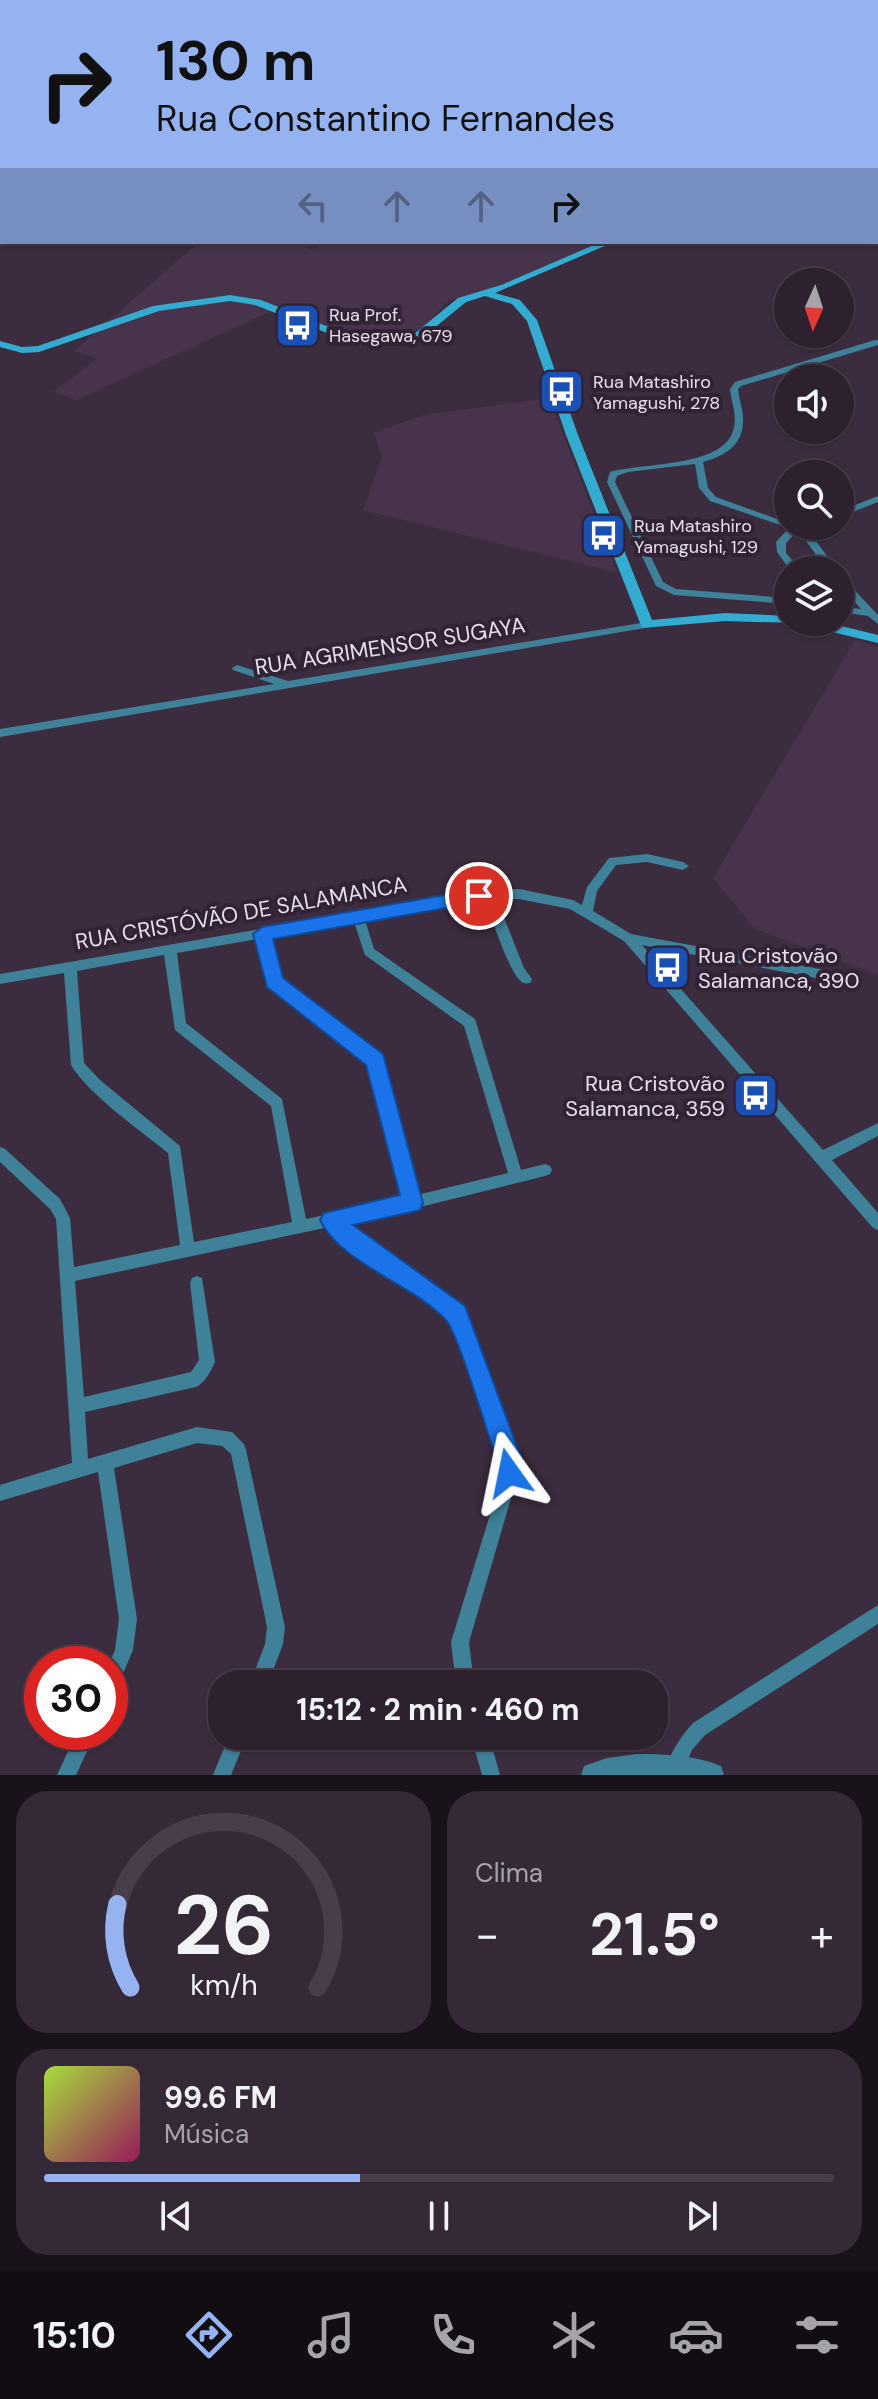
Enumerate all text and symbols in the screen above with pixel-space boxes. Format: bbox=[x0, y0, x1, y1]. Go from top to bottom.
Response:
text: 130 m bbox=[156, 24, 315, 97]
icon: right bbox=[24, 32, 128, 136]
text: Rua Constantino Fernandes bbox=[156, 95, 615, 142]
icon: left bbox=[291, 184, 335, 228]
icon: ahead bbox=[375, 184, 419, 228]
icon: ahead bbox=[459, 184, 503, 228]
icon: right bbox=[543, 184, 587, 228]
north arrow bbox=[774, 268, 854, 348]
map controls bbox=[774, 268, 854, 636]
bus stop icon: Rua Prof. Hasegawa, 679 bbox=[274, 301, 322, 349]
place label: Rua Prof. Hasegawa, 679 bbox=[329, 303, 452, 348]
button: sound bbox=[774, 364, 854, 444]
bus stop icon: Rua Matashiro Yamagushi, 278 bbox=[538, 368, 586, 416]
place label: Rua Matashiro Yamagushi, 278 bbox=[593, 370, 720, 415]
button: search bbox=[774, 460, 854, 540]
bus stop icon: Rua Matashiro Yamagushi, 129 bbox=[579, 512, 627, 560]
place label: Rua Matashiro Yamagushi, 129 bbox=[634, 514, 758, 559]
button: layers bbox=[774, 556, 854, 636]
street label: RUA AGRIMENSOR SUGAYA bbox=[253, 610, 527, 682]
pin bbox=[445, 862, 513, 930]
street label: RUA CRISTÓVÃO DE SALAMANCA bbox=[73, 870, 409, 956]
icon: arrive bbox=[457, 874, 501, 918]
place label: Rua Cristovão Salamanca, 390 bbox=[698, 941, 859, 995]
bus stop icon: Rua Cristovão Salamanca, 390 bbox=[643, 944, 691, 992]
place label: Rua Cristovão Salamanca, 359 bbox=[565, 1069, 725, 1123]
bus stop icon: Rua Cristovão Salamanca, 359 bbox=[732, 1072, 780, 1120]
position arrow bbox=[467, 1431, 551, 1515]
speed limit sign: 30 bbox=[24, 1646, 128, 1750]
text: 15:12 · 2 min · 460 m bbox=[297, 1690, 580, 1729]
text: Clima bbox=[475, 1856, 543, 1890]
text: 26 bbox=[173, 1871, 274, 1980]
text: 21.5° bbox=[589, 1895, 720, 1974]
text: − bbox=[475, 1906, 499, 1964]
text: + bbox=[810, 1906, 834, 1964]
text: km/h bbox=[190, 1967, 257, 2004]
text: 99.6 FM bbox=[164, 2078, 277, 2117]
text: Música bbox=[164, 2117, 249, 2151]
icon: previous bbox=[154, 2194, 198, 2238]
icon: pause bbox=[417, 2194, 461, 2238]
icon: next bbox=[680, 2194, 724, 2238]
icon: directions bbox=[181, 2307, 237, 2363]
icon: music bbox=[303, 2307, 359, 2363]
icon: phone bbox=[425, 2307, 481, 2363]
icon: climate bbox=[546, 2307, 602, 2363]
icon: car bbox=[668, 2307, 724, 2363]
icon: filters bbox=[789, 2307, 845, 2363]
text: 15:10 bbox=[33, 2312, 116, 2359]

